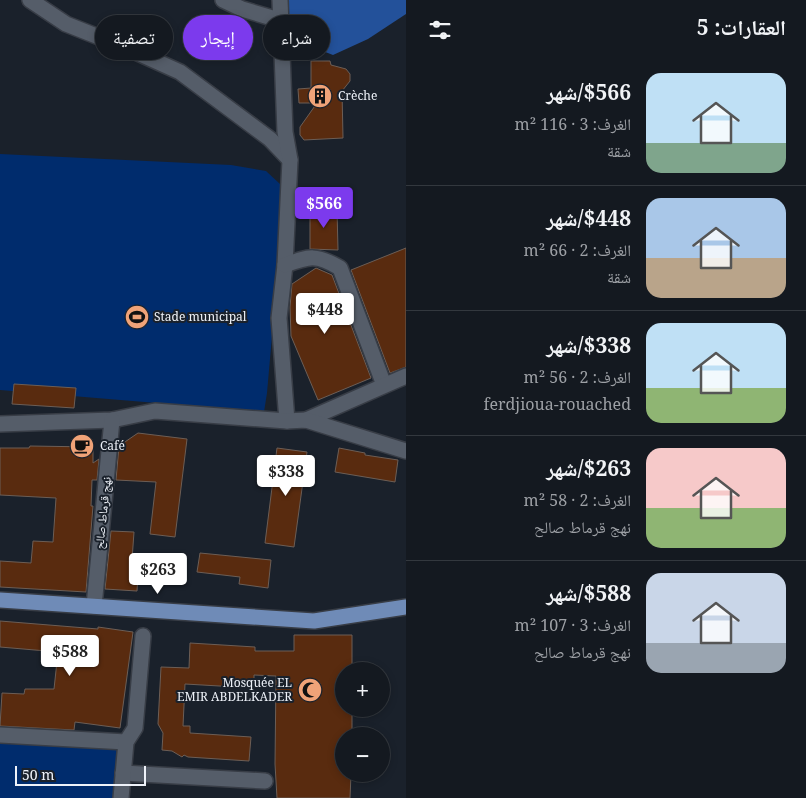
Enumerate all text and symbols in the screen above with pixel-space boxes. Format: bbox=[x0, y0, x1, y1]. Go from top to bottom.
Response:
text: العقارات: 5 bbox=[697, 13, 786, 41]
chip: تصفية bbox=[95, 15, 173, 60]
chip: إيجار bbox=[183, 15, 253, 60]
chip: شراء bbox=[263, 15, 330, 60]
icon: filters bbox=[426, 16, 454, 44]
text: $566/شهر bbox=[546, 78, 631, 106]
building icon: Crèche bbox=[307, 83, 333, 109]
place label: Crèche bbox=[338, 87, 377, 104]
icon: home bbox=[686, 93, 746, 153]
text: الغرف: 3 · 116 m² bbox=[515, 113, 631, 135]
text: شقة bbox=[607, 140, 631, 162]
pin: $566 bbox=[294, 186, 354, 229]
text: $566 bbox=[306, 192, 342, 214]
text: $448/شهر bbox=[546, 204, 631, 232]
icon: home bbox=[686, 218, 746, 278]
text: الغرف: 2 · 66 m² bbox=[524, 239, 631, 261]
text: شقة bbox=[607, 266, 631, 288]
pin: $448 bbox=[295, 292, 355, 335]
text: $448 bbox=[307, 298, 343, 320]
sports icon: Stade municipal bbox=[124, 304, 150, 330]
place label: Stade municipal bbox=[154, 308, 247, 325]
text: $338/شهر bbox=[546, 331, 631, 359]
icon: home bbox=[686, 343, 746, 403]
text: الغرف: 2 · 56 m² bbox=[524, 366, 631, 388]
text: ferdjioua-rouached bbox=[484, 393, 631, 415]
cafe icon: Café bbox=[69, 433, 95, 459]
place label: Café bbox=[100, 437, 125, 454]
pin: $338 bbox=[256, 454, 316, 497]
text: $263/شهر bbox=[546, 454, 631, 482]
text: $338 bbox=[268, 460, 304, 482]
icon: home bbox=[686, 468, 746, 528]
street label: نهج قرماط صالح bbox=[90, 476, 115, 550]
text: الغرف: 2 · 58 m² bbox=[524, 489, 631, 511]
text: نهج قرماط صالح bbox=[534, 516, 631, 538]
pin: $263 bbox=[128, 552, 188, 595]
text: $263 bbox=[140, 558, 176, 580]
text: $588/شهر bbox=[546, 579, 631, 607]
icon: home bbox=[686, 593, 746, 653]
text: الغرف: 3 · 107 m² bbox=[515, 614, 631, 636]
pin: $588 bbox=[40, 634, 100, 677]
text: $588 bbox=[52, 640, 88, 662]
text: نهج قرماط صالح bbox=[534, 641, 631, 663]
map controls bbox=[335, 662, 390, 782]
button: + bbox=[335, 662, 390, 717]
place label: Mosquée EL EMIR ABDELKADER bbox=[177, 674, 292, 705]
mosque icon: Mosquée EL EMIR ABDELKADER bbox=[297, 677, 323, 703]
button: − bbox=[335, 727, 390, 782]
scale bar bbox=[15, 763, 146, 786]
text: 50 m bbox=[22, 765, 55, 784]

